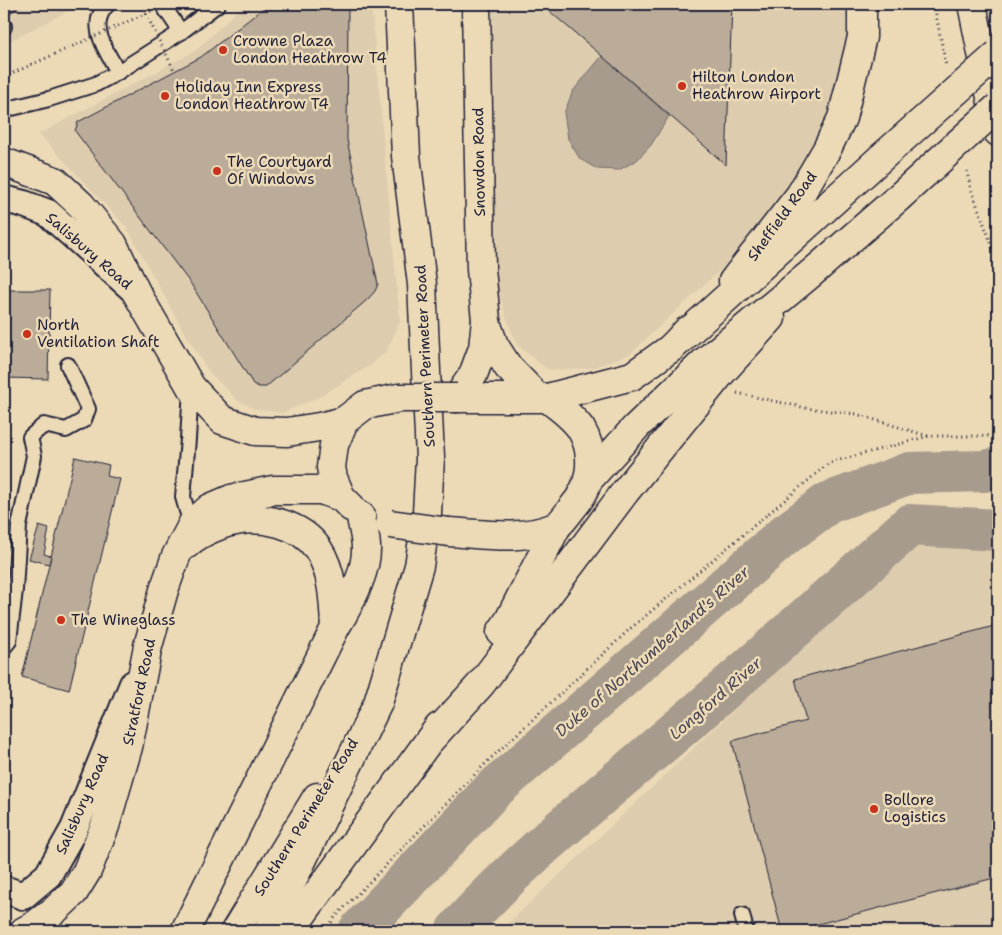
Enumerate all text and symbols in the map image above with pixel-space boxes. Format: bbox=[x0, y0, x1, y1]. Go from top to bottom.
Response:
place label: Crowne Plaza London Heathrow T4 bbox=[233, 31, 387, 68]
marker: Crowne Plaza London Heathrow T4 bbox=[217, 44, 229, 56]
place label: Hilton London Heathrow Airport bbox=[692, 67, 821, 104]
place label: Holiday Inn Express London Heathrow T4 bbox=[175, 77, 329, 114]
marker: Hilton London Heathrow Airport bbox=[676, 80, 688, 92]
marker: Holiday Inn Express London Heathrow T4 bbox=[159, 90, 171, 102]
street label: Snowdon Road bbox=[468, 107, 490, 217]
place label: The Courtyard Of Windows bbox=[227, 152, 332, 189]
marker: The Courtyard Of Windows bbox=[211, 165, 223, 177]
street label: Sheffield Road bbox=[743, 167, 822, 265]
street label: Salisbury Road bbox=[42, 208, 137, 294]
street label: Southern Perimeter Road bbox=[410, 264, 440, 448]
place label: North Ventilation Shaft bbox=[37, 315, 160, 352]
marker: North Ventilation Shaft bbox=[21, 328, 33, 340]
water label: Duke of Northumberland's River bbox=[551, 561, 754, 742]
place label: The Wineglass bbox=[71, 610, 176, 630]
marker: The Wineglass bbox=[55, 614, 67, 626]
street label: Stratford Road bbox=[118, 636, 160, 747]
water label: Longford River bbox=[665, 652, 766, 744]
street label: Southern Perimeter Road bbox=[249, 734, 363, 900]
street label: Salisbury Road bbox=[51, 750, 113, 858]
place label: Bollore Logistics bbox=[884, 790, 946, 827]
marker: Bollore Logistics bbox=[868, 803, 880, 815]

